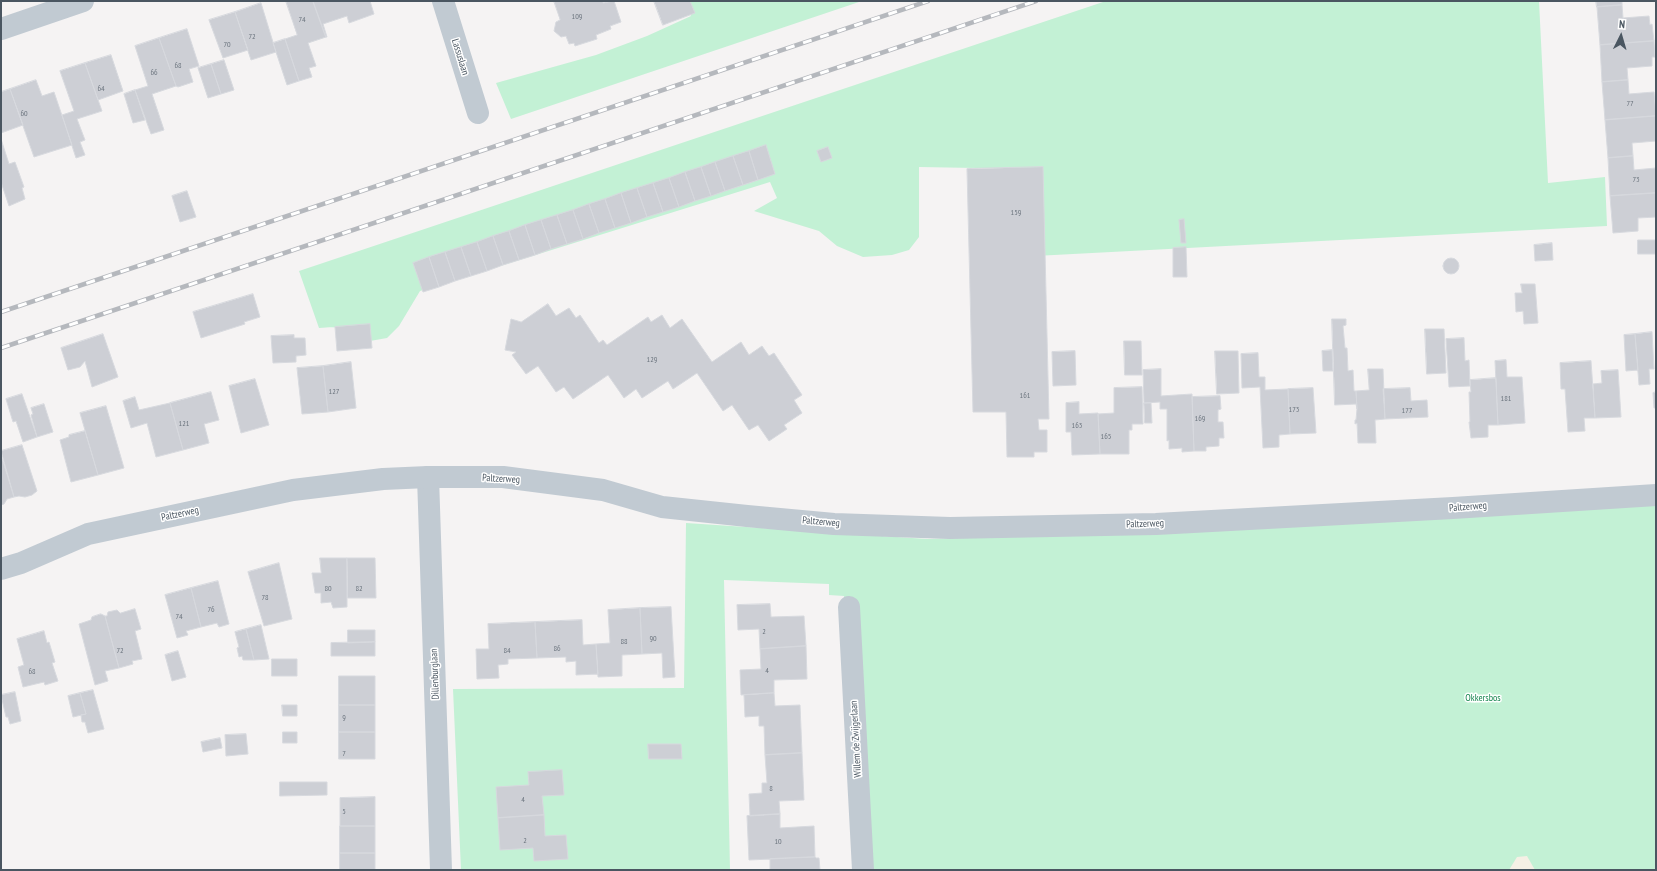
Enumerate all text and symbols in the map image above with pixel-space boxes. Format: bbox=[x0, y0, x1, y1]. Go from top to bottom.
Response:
house number: 109 bbox=[572, 12, 582, 22]
house number: 74 bbox=[298, 15, 306, 25]
north arrow bbox=[1601, 16, 1641, 56]
text: N bbox=[1618, 17, 1626, 31]
house number: 72 bbox=[248, 32, 256, 42]
street label: Lassuslaan bbox=[449, 37, 471, 77]
house number: 70 bbox=[223, 40, 231, 50]
house number: 68 bbox=[174, 61, 182, 71]
house number: 66 bbox=[150, 68, 158, 78]
house number: 64 bbox=[97, 84, 105, 94]
house number: 77 bbox=[1626, 99, 1634, 109]
house number: 60 bbox=[20, 109, 28, 119]
house number: 73 bbox=[1632, 175, 1640, 185]
house number: 159 bbox=[1011, 208, 1021, 218]
house number: 129 bbox=[647, 355, 657, 365]
house number: 127 bbox=[329, 387, 339, 397]
house number: 161 bbox=[1020, 391, 1030, 401]
house number: 181 bbox=[1501, 394, 1511, 404]
house number: 173 bbox=[1289, 405, 1299, 415]
house number: 177 bbox=[1402, 406, 1412, 416]
house number: 169 bbox=[1195, 414, 1205, 424]
house number: 121 bbox=[179, 419, 189, 429]
house number: 163 bbox=[1072, 421, 1082, 431]
house number: 165 bbox=[1101, 432, 1111, 442]
street label: Paltzerweg bbox=[482, 472, 520, 486]
street label: Paltzerweg bbox=[1449, 500, 1487, 514]
street label: Paltzerweg bbox=[160, 504, 200, 524]
street label: Paltzerweg bbox=[802, 514, 840, 530]
street label: Paltzerweg bbox=[1126, 517, 1164, 531]
house number: 80 bbox=[324, 584, 332, 594]
house number: 82 bbox=[355, 584, 363, 594]
house number: 78 bbox=[261, 593, 269, 603]
house number: 76 bbox=[207, 605, 215, 615]
house number: 74 bbox=[175, 612, 183, 622]
house number: 2 bbox=[762, 627, 766, 637]
house number: 90 bbox=[649, 634, 657, 644]
house number: 88 bbox=[620, 637, 628, 647]
house number: 86 bbox=[553, 644, 561, 654]
house number: 72 bbox=[116, 646, 124, 656]
house number: 84 bbox=[503, 646, 511, 656]
street label: Dillenburglaan bbox=[428, 648, 442, 700]
house number: 4 bbox=[765, 666, 769, 676]
house number: 68 bbox=[28, 667, 36, 677]
park label: Okkersbos bbox=[1465, 692, 1501, 704]
street label: Willem de Zwijgerlaan bbox=[848, 700, 864, 778]
house number: 9 bbox=[342, 713, 346, 723]
house number: 7 bbox=[342, 749, 346, 759]
house number: 8 bbox=[769, 784, 773, 794]
house number: 4 bbox=[521, 795, 525, 805]
house number: 5 bbox=[342, 807, 346, 817]
house number: 2 bbox=[523, 836, 527, 846]
house number: 10 bbox=[774, 837, 782, 847]

